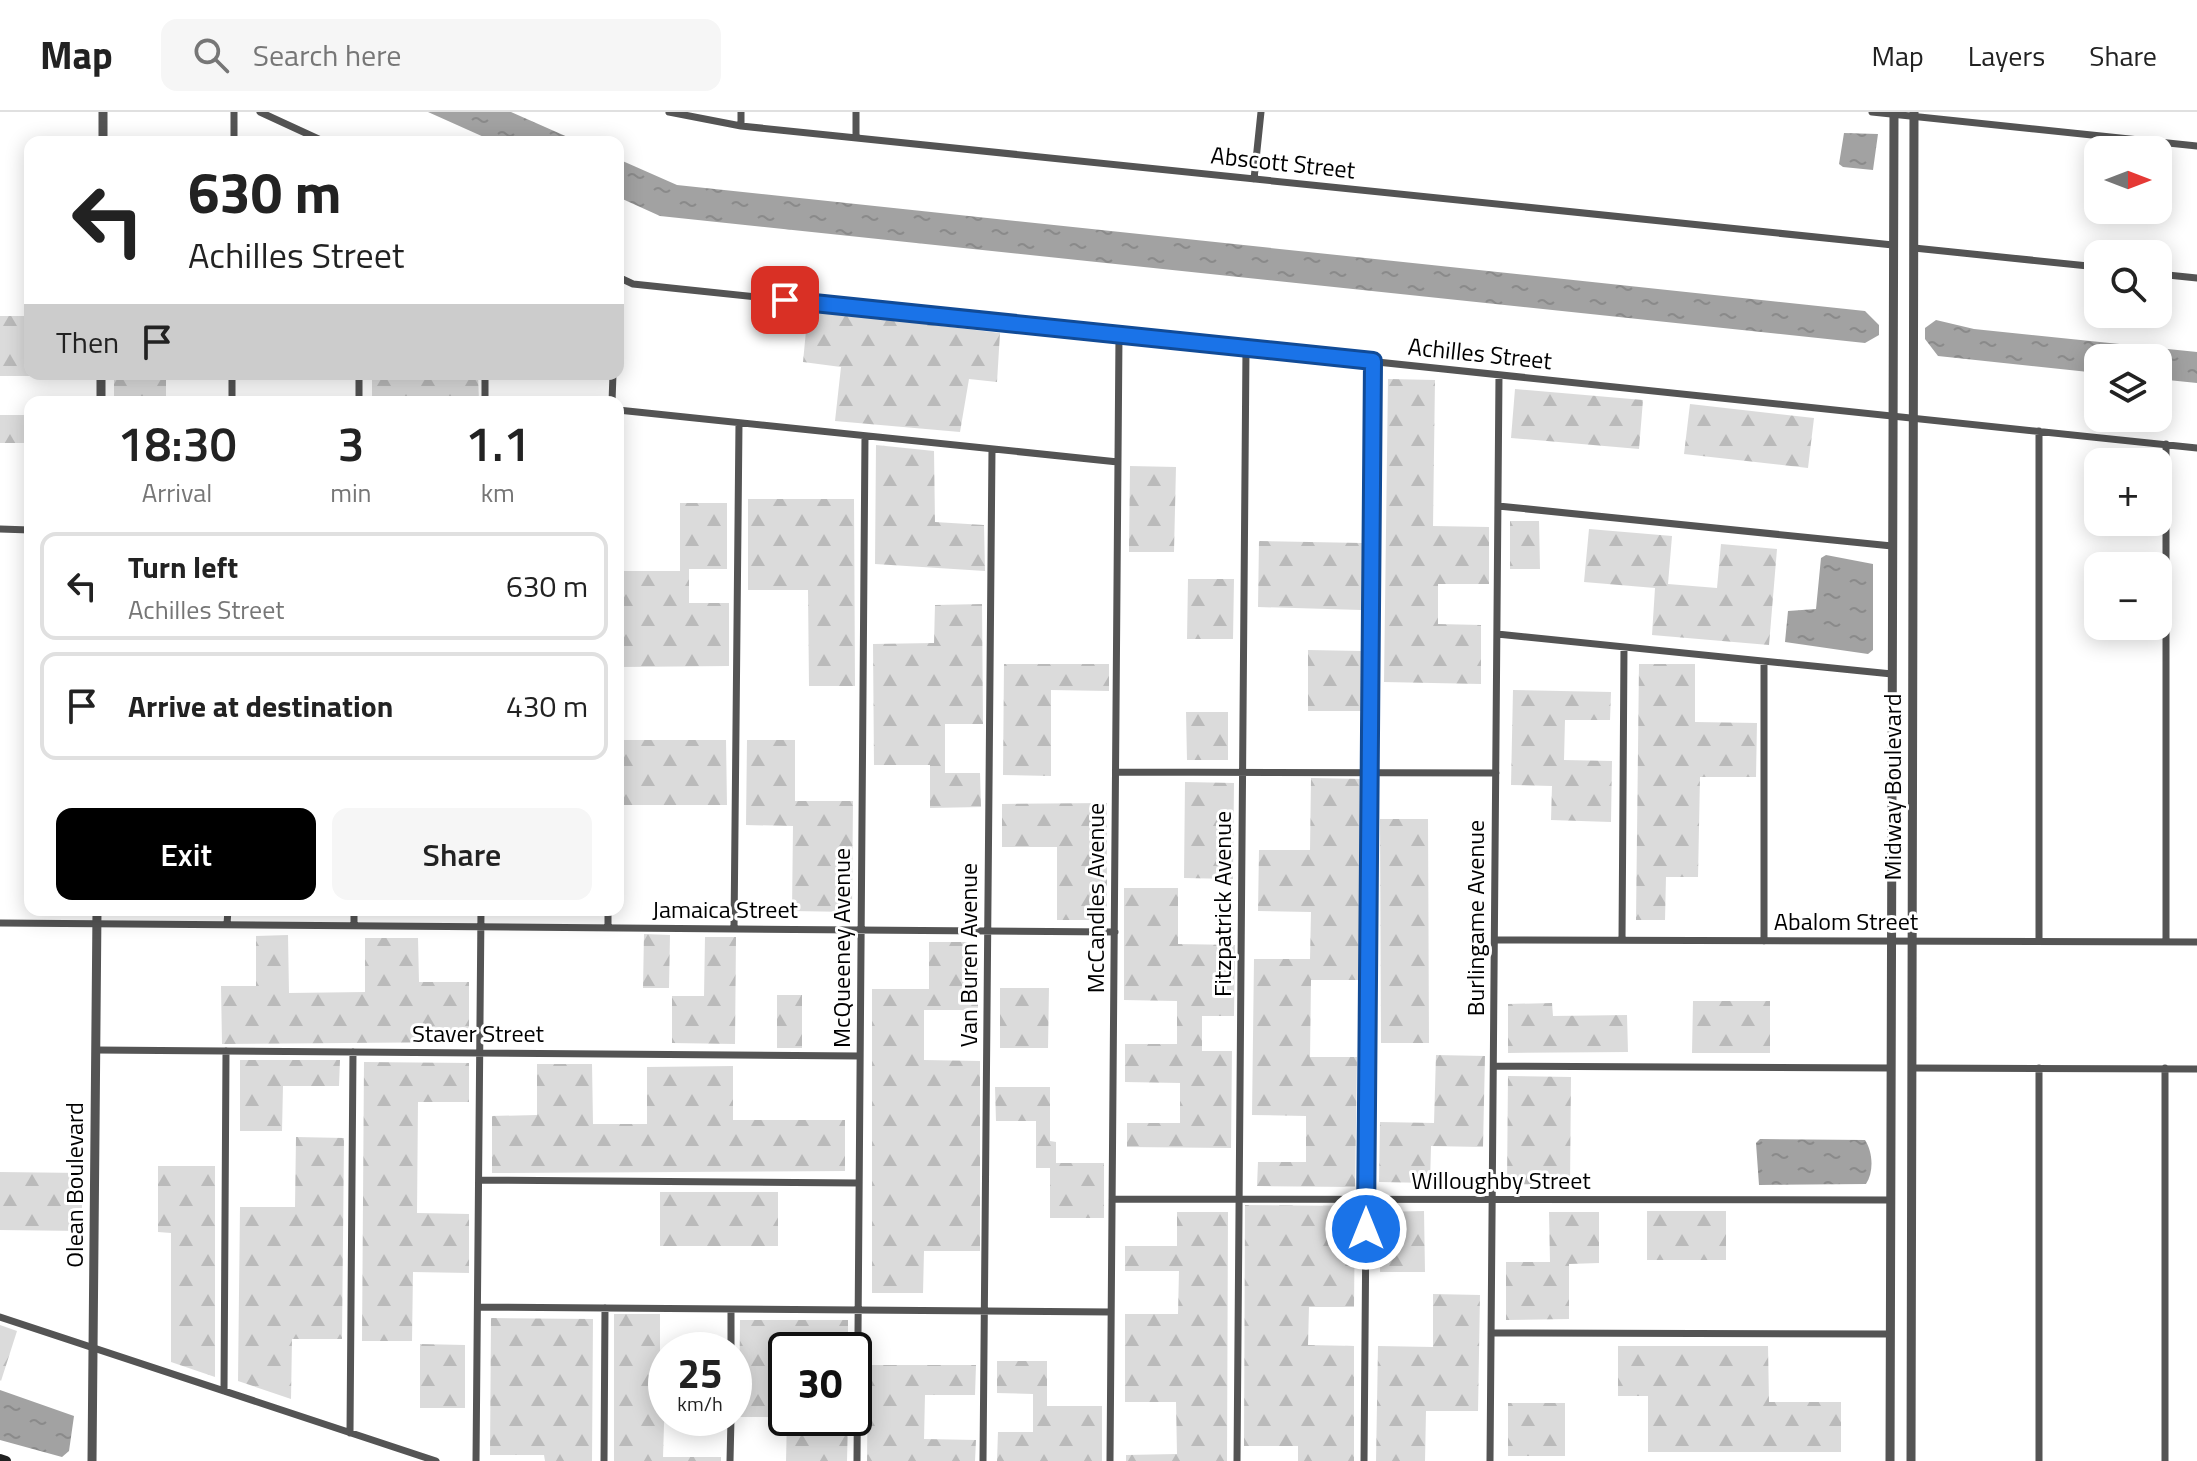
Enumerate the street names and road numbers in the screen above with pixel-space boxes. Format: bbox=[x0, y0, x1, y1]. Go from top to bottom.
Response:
street label: Abscott Street bbox=[1209, 137, 1358, 188]
street label: Achilles Street bbox=[1406, 328, 1554, 379]
street label: Midway Boulevard bbox=[1874, 694, 1910, 880]
street label: McCandles Avenue bbox=[1077, 803, 1113, 993]
street label: Fitzpatrick Avenue bbox=[1204, 811, 1240, 997]
street label: Burlingame Avenue bbox=[1457, 820, 1493, 1016]
street label: McQueeney Avenue bbox=[823, 848, 859, 1048]
street label: Van Buren Avenue bbox=[950, 863, 986, 1047]
street label: Jamaica Street bbox=[652, 891, 799, 927]
street label: Abalom Street bbox=[1774, 903, 1919, 939]
street label: Staver Street bbox=[412, 1015, 545, 1051]
street label: Olean Boulevard bbox=[56, 1102, 92, 1268]
street label: Willoughby Street bbox=[1411, 1162, 1591, 1198]

